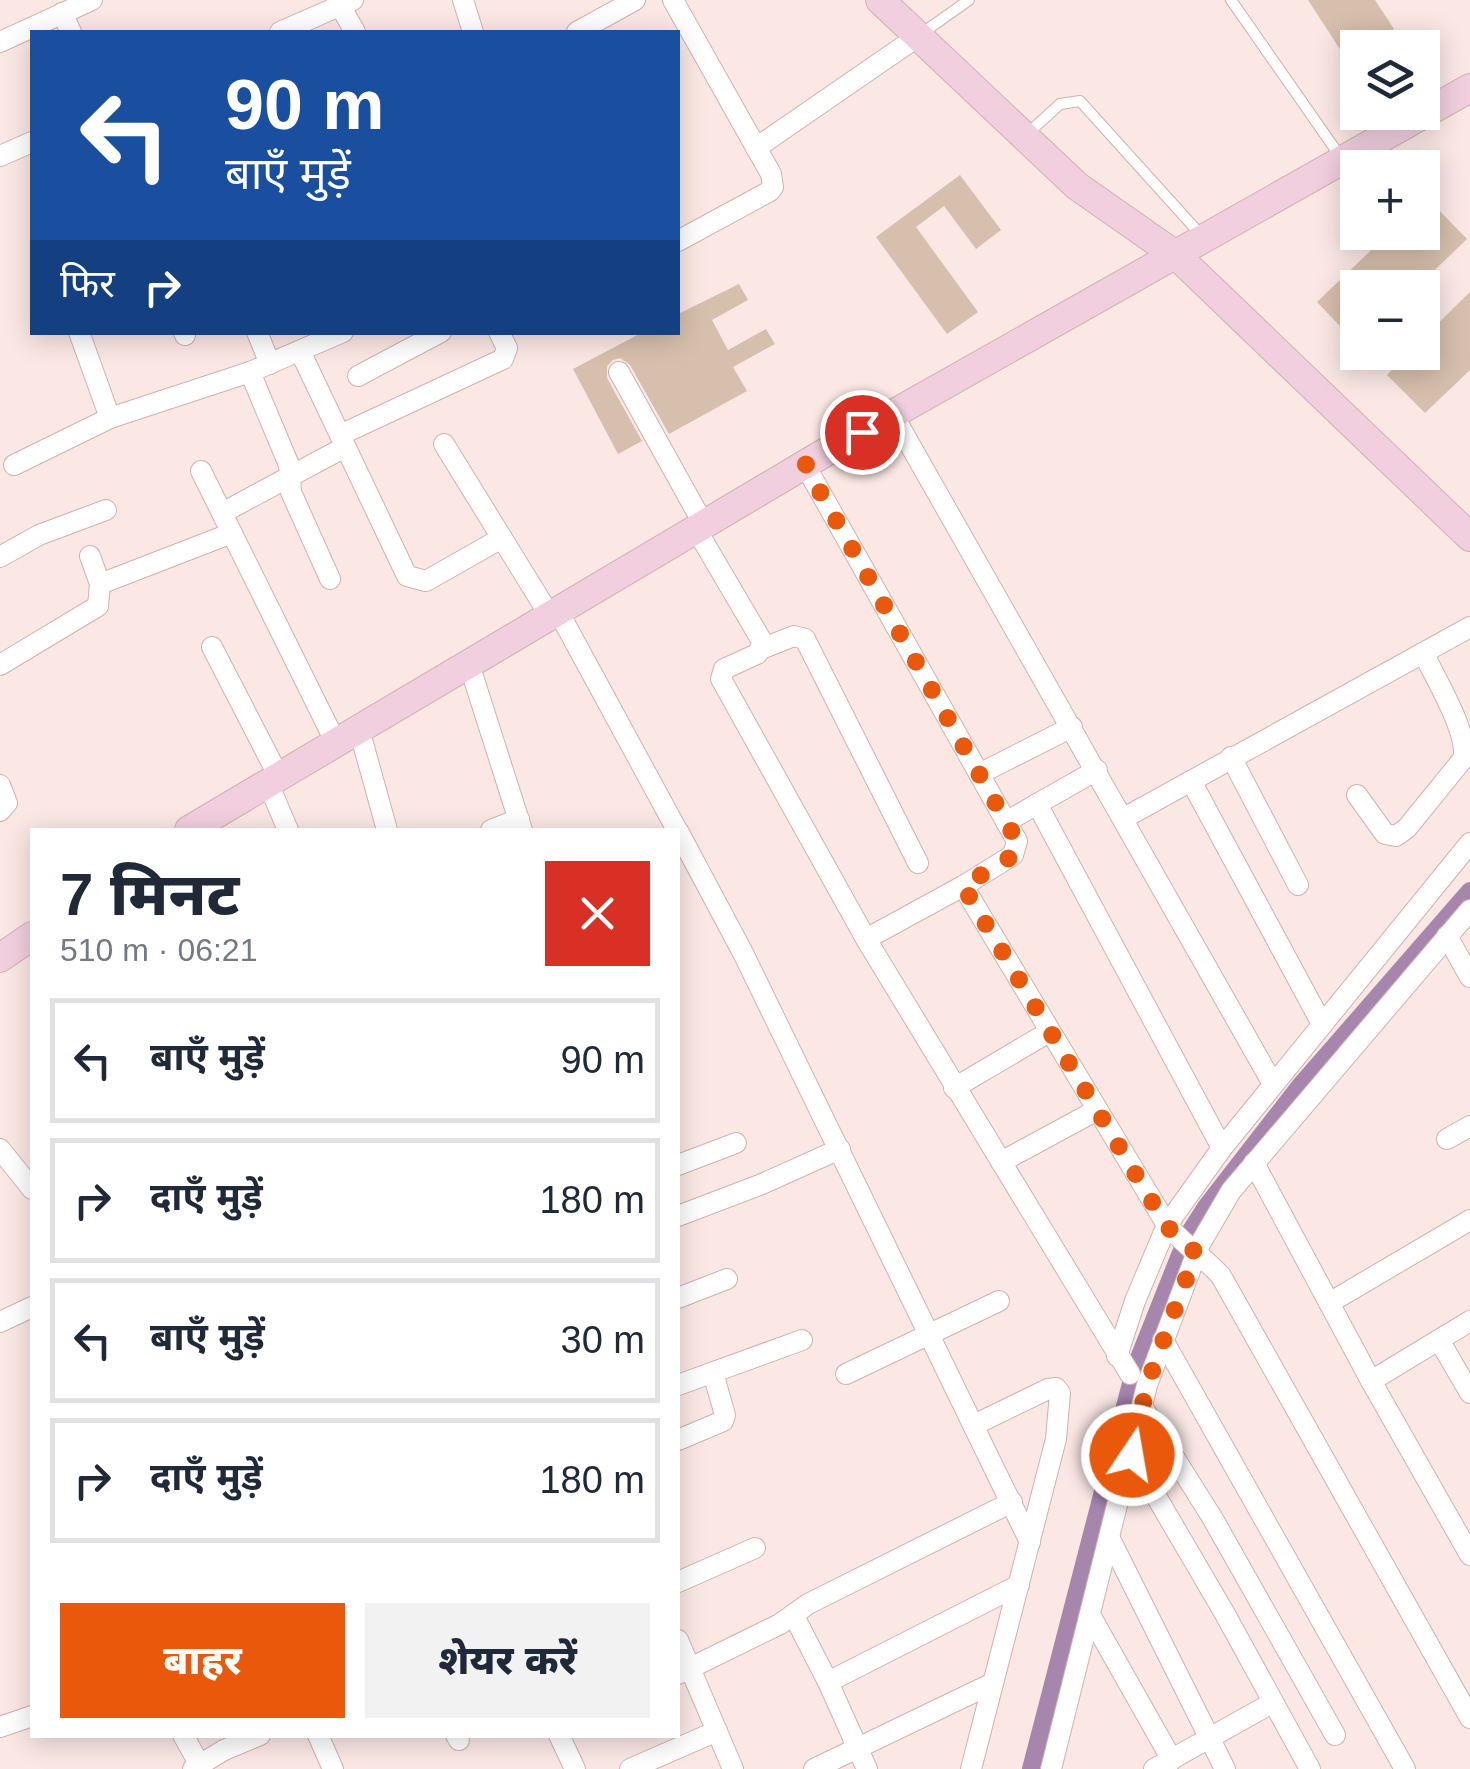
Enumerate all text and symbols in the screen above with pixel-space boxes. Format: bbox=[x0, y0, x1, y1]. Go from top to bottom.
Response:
map controls bbox=[1340, 30, 1440, 370]
button: layers bbox=[1340, 30, 1440, 130]
text: 90 m bbox=[225, 66, 385, 144]
icon: left bbox=[60, 70, 190, 200]
text: बाएँ मुड़ें bbox=[225, 148, 351, 199]
button: + bbox=[1340, 150, 1440, 250]
icon: right bbox=[135, 260, 190, 315]
text: फिर bbox=[60, 263, 115, 305]
button: − bbox=[1340, 270, 1440, 370]
pin bbox=[820, 390, 905, 475]
icon: arrive bbox=[835, 405, 890, 460]
text: 7 मिनट bbox=[60, 861, 239, 928]
button: close bbox=[545, 861, 650, 966]
text: 510 m · 06:21 bbox=[60, 932, 257, 968]
icon: left bbox=[65, 1033, 120, 1088]
text: बाएँ मुड़ें bbox=[150, 1036, 265, 1078]
text: 90 m bbox=[561, 1039, 645, 1081]
icon: right bbox=[65, 1173, 120, 1228]
text: दाएँ मुड़ें bbox=[150, 1176, 263, 1218]
text: 180 m bbox=[539, 1179, 645, 1221]
icon: left bbox=[65, 1313, 120, 1368]
text: बाएँ मुड़ें bbox=[150, 1316, 265, 1358]
text: 30 m bbox=[561, 1319, 645, 1361]
position arrow bbox=[1080, 1403, 1184, 1507]
icon: right bbox=[65, 1453, 120, 1508]
text: दाएँ मुड़ें bbox=[150, 1456, 263, 1498]
text: 180 m bbox=[539, 1459, 645, 1501]
button: बाहर bbox=[60, 1603, 345, 1718]
button: शेयर करें bbox=[365, 1603, 650, 1718]

